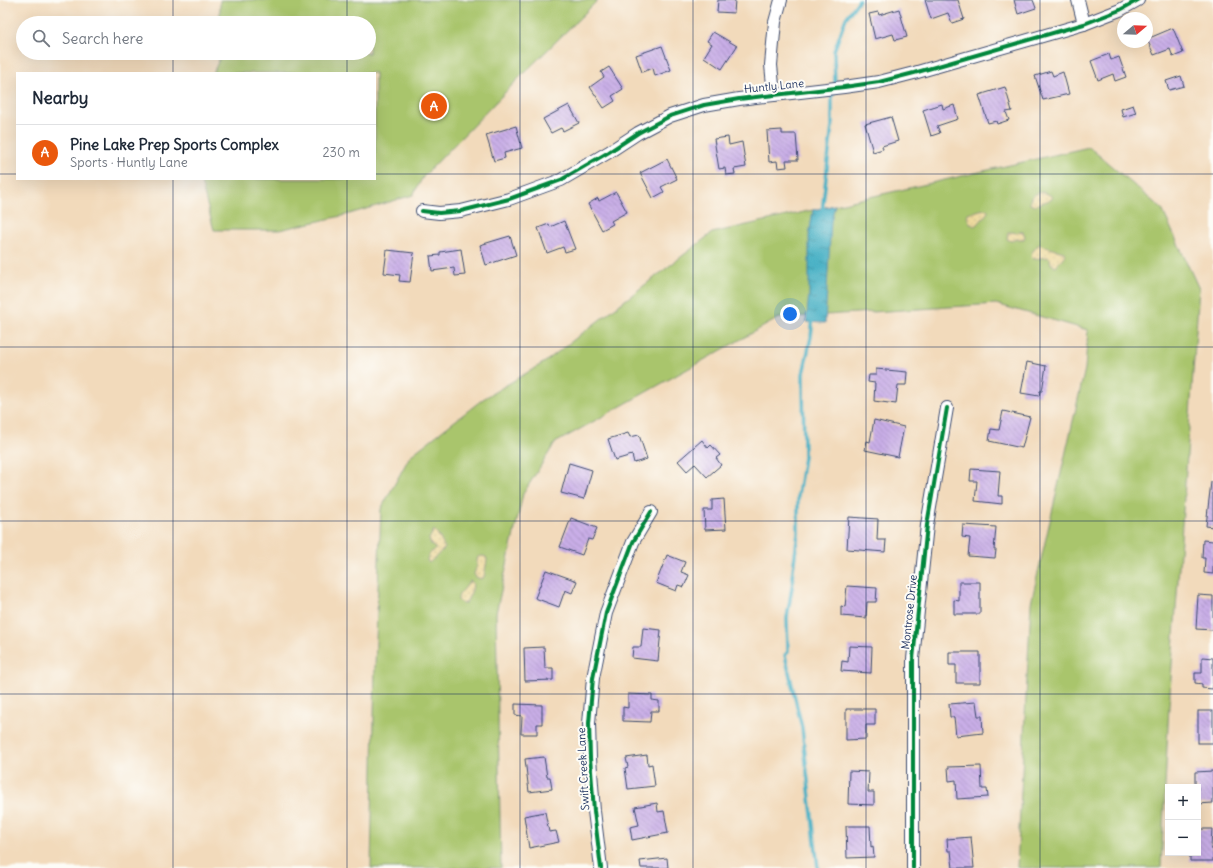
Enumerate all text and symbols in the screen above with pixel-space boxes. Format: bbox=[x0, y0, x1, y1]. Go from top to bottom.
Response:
north arrow bbox=[1117, 12, 1153, 48]
search box bbox=[16, 16, 376, 60]
icon: search bbox=[30, 27, 52, 49]
text: Search here bbox=[62, 29, 143, 48]
street label: Huntly Lane bbox=[743, 76, 805, 96]
text: Nearby bbox=[32, 87, 88, 109]
pin: A bbox=[421, 91, 447, 121]
text: Pine Lake Prep Sports Complex bbox=[70, 135, 279, 154]
text: A bbox=[41, 144, 49, 161]
text: 230 m bbox=[322, 144, 360, 161]
text: Sports · Huntly Lane bbox=[70, 154, 188, 171]
your location bbox=[780, 304, 800, 324]
street label: Montrose Drive bbox=[898, 574, 920, 650]
street label: Swift Creek Lane bbox=[574, 727, 592, 811]
map controls bbox=[1165, 784, 1201, 856]
button: + bbox=[1165, 784, 1201, 820]
button: − bbox=[1165, 820, 1201, 856]

